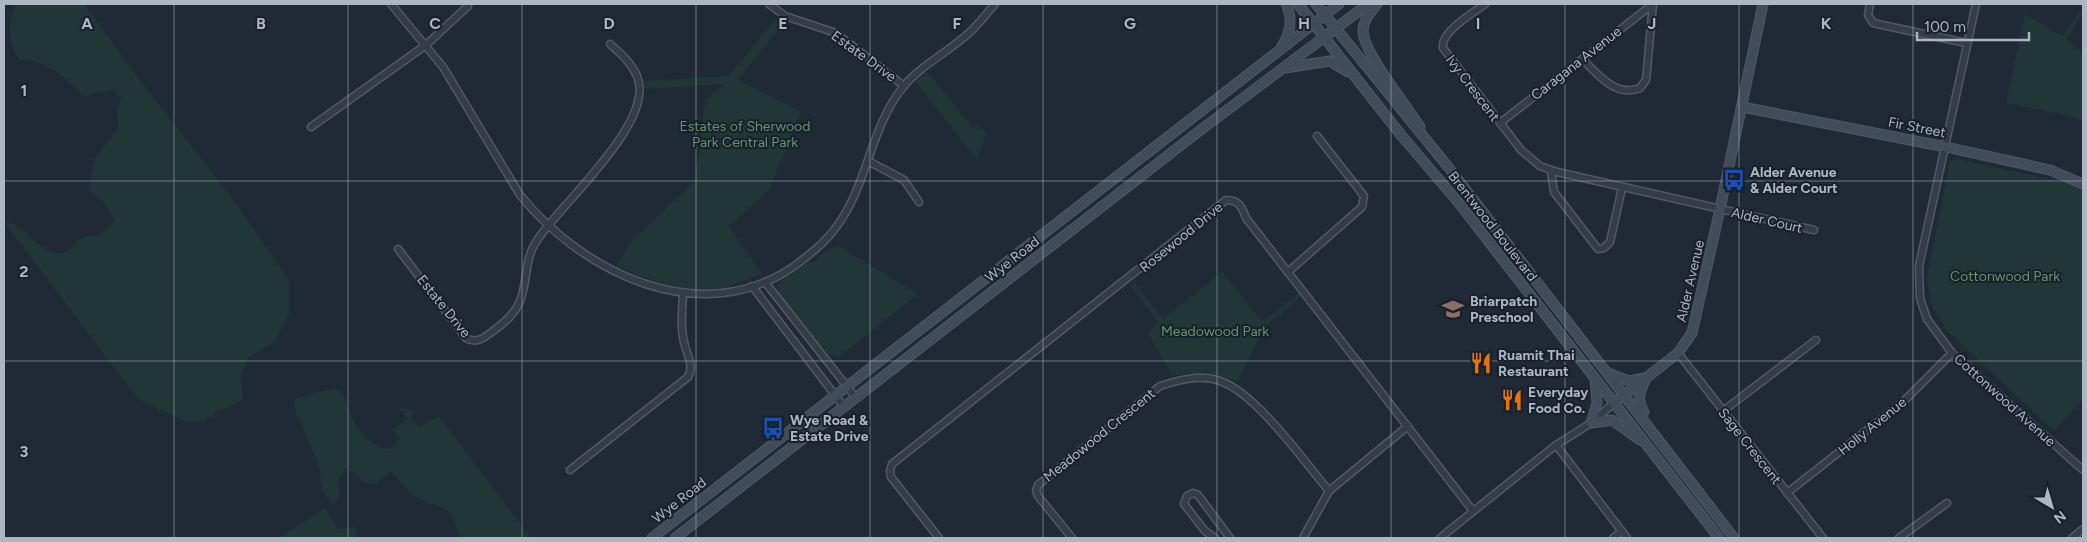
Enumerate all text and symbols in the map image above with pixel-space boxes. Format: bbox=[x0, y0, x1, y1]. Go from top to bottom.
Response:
scale bar bbox=[1917, 10, 2030, 42]
text: A bbox=[81, 14, 93, 33]
text: B bbox=[256, 14, 266, 33]
text: C bbox=[429, 14, 441, 33]
text: D bbox=[603, 14, 615, 33]
text: E bbox=[778, 14, 788, 33]
text: F bbox=[953, 14, 962, 33]
text: G bbox=[1124, 14, 1136, 33]
text: H bbox=[1298, 14, 1310, 33]
text: I bbox=[1476, 14, 1480, 33]
text: J bbox=[1648, 14, 1656, 33]
text: K bbox=[1821, 14, 1832, 33]
text: 100 m bbox=[1924, 18, 1966, 36]
street label: Caragana Avenue bbox=[1528, 23, 1625, 104]
street label: Estate Drive bbox=[828, 27, 900, 86]
street label: Ivy Crescent bbox=[1442, 52, 1503, 125]
text: 1 bbox=[21, 81, 27, 100]
street label: Fir Street bbox=[1887, 114, 1947, 141]
park label: Estates of Sherwood Park Central Park bbox=[680, 118, 810, 151]
place label: Alder Avenue & Alder Court bbox=[1750, 164, 1838, 197]
bus stop icon: Alder Avenue & Alder Court bbox=[1721, 167, 1747, 193]
street label: Brentwood Boulevard bbox=[1444, 168, 1541, 285]
street label: Rosewood Drive bbox=[1136, 198, 1227, 276]
street label: Alder Court bbox=[1730, 204, 1804, 237]
street label: Wye Road bbox=[982, 233, 1043, 286]
street label: Alder Avenue bbox=[1673, 238, 1708, 324]
text: 2 bbox=[19, 262, 29, 281]
park label: Cottonwood Park bbox=[1950, 268, 2060, 285]
street label: Estate Drive bbox=[413, 271, 474, 341]
place label: Briarpatch Preschool bbox=[1470, 293, 1537, 326]
school or university icon: Briarpatch Preschool bbox=[1440, 296, 1466, 322]
park label: Meadowood Park bbox=[1161, 323, 1269, 340]
place label: Ruamit Thai Restaurant bbox=[1498, 347, 1575, 380]
restaurant icon: Ruamit Thai Restaurant bbox=[1468, 350, 1494, 376]
street label: Cottonwood Avenue bbox=[1950, 350, 2059, 451]
place label: Everyday Food Co. bbox=[1528, 384, 1589, 417]
street label: Meadowood Crescent bbox=[1040, 385, 1159, 486]
restaurant icon: Everyday Food Co. bbox=[1499, 387, 1525, 413]
street label: Holly Avenue bbox=[1835, 393, 1910, 459]
street label: Sage Crescent bbox=[1714, 405, 1785, 488]
place label: Wye Road & Estate Drive bbox=[790, 412, 869, 445]
bus stop icon: Wye Road & Estate Drive bbox=[760, 415, 786, 441]
text: 3 bbox=[20, 442, 29, 461]
street label: Wye Road bbox=[649, 474, 710, 527]
north arrow bbox=[2027, 482, 2077, 532]
text: N bbox=[2050, 507, 2069, 527]

